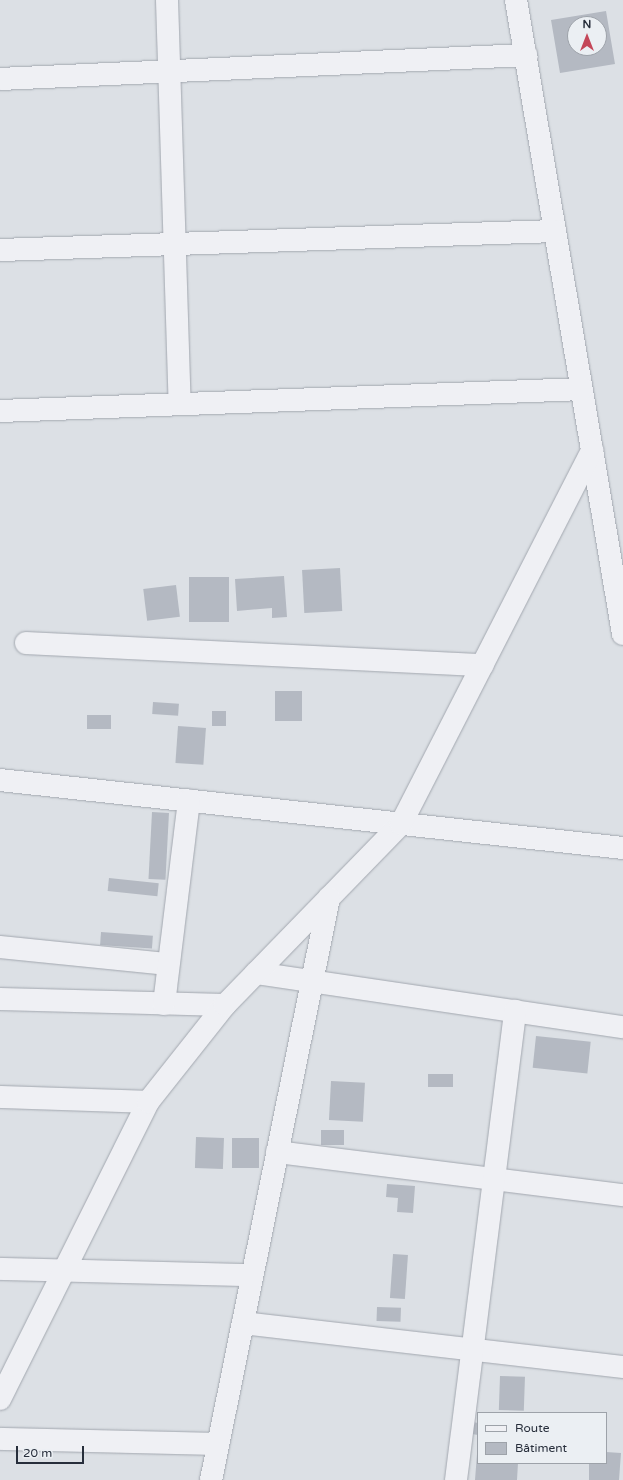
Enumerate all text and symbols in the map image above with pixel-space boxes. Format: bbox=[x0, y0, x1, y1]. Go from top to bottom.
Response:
north arrow bbox=[567, 16, 607, 56]
text: N bbox=[583, 18, 591, 31]
legend bbox=[477, 1412, 607, 1464]
text: Route bbox=[515, 1421, 549, 1435]
scale bar bbox=[18, 1438, 86, 1464]
text: Bâtiment bbox=[515, 1441, 567, 1455]
text: 20 m bbox=[23, 1446, 52, 1460]

